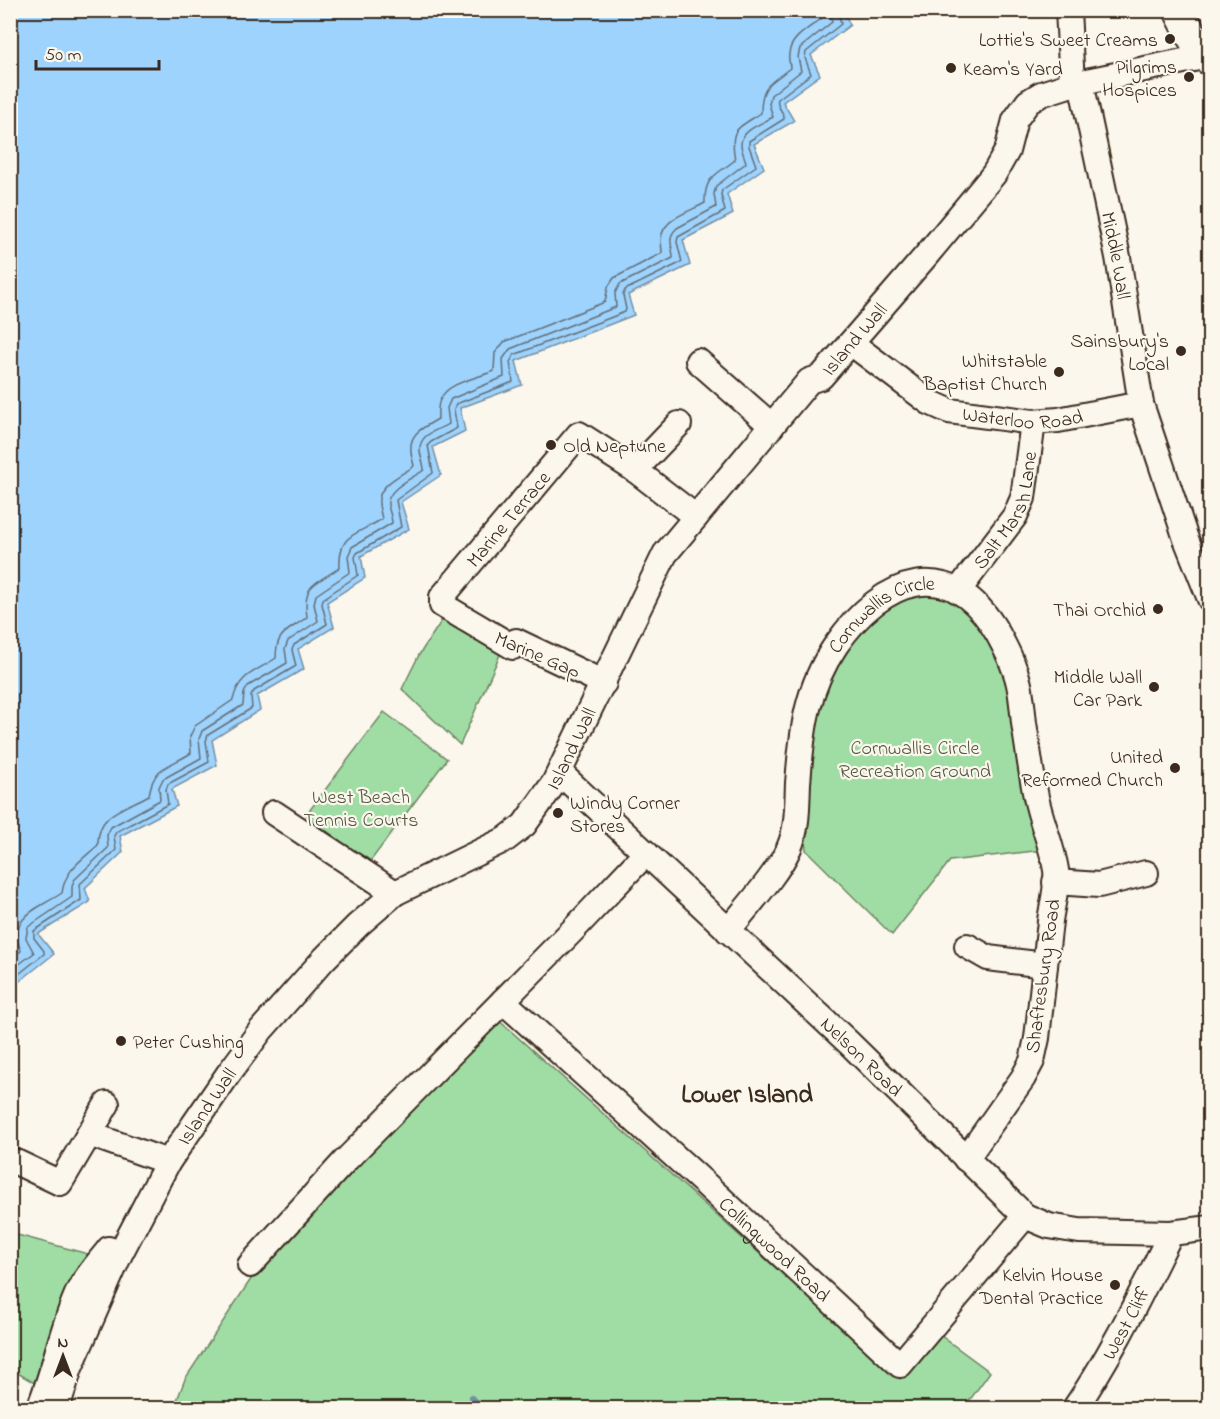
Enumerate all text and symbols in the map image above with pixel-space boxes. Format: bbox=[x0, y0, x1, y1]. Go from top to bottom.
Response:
place label: Lottie's Sweet Creams bbox=[979, 27, 1158, 56]
marker: Lottie's Sweet Creams bbox=[1163, 32, 1177, 46]
scale bar bbox=[36, 33, 159, 71]
text: 50 m bbox=[45, 43, 82, 69]
place label: Pilgrims Hospices bbox=[1102, 54, 1177, 106]
place label: Keam's Yard bbox=[963, 56, 1063, 85]
marker: Keam's Yard bbox=[944, 61, 958, 75]
marker: Pilgrims Hospices bbox=[1182, 70, 1196, 84]
street label: Middle Wall bbox=[1092, 209, 1136, 302]
street label: Island Wall bbox=[816, 298, 896, 384]
place label: Sainsbury's Local bbox=[1070, 328, 1169, 380]
marker: Sainsbury's Local bbox=[1174, 344, 1188, 358]
place label: Whitstable Baptist Church bbox=[922, 348, 1047, 400]
marker: Whitstable Baptist Church bbox=[1052, 365, 1066, 379]
street label: Waterloo Road bbox=[960, 401, 1086, 439]
place label: Old Neptune bbox=[563, 433, 666, 462]
marker: Old Neptune bbox=[544, 438, 558, 452]
street label: Salt Marsh Lane bbox=[967, 450, 1046, 576]
street label: Marine Terrace bbox=[461, 466, 559, 575]
street label: Cornwallis Circle bbox=[822, 571, 935, 660]
place label: Thai Orchid bbox=[1053, 597, 1146, 626]
marker: Thai Orchid bbox=[1151, 602, 1165, 616]
street label: Marine Gap bbox=[490, 625, 585, 687]
place label: Middle Wall Car Park bbox=[1053, 664, 1142, 716]
marker: Middle Wall Car Park bbox=[1147, 680, 1161, 694]
street label: Island Wall bbox=[541, 703, 605, 798]
park label: Cornwallis Circle Recreation Ground bbox=[839, 735, 991, 787]
place label: United Reformed Church bbox=[1021, 744, 1163, 796]
marker: United Reformed Church bbox=[1168, 761, 1182, 775]
park label: West Beach Tennis Courts bbox=[304, 784, 418, 836]
place label: Windy Corner Stores bbox=[570, 790, 681, 842]
marker: Windy Corner Stores bbox=[551, 806, 565, 820]
street label: Shaftesbury Road bbox=[1019, 897, 1070, 1055]
street label: Nelson Road bbox=[813, 1011, 908, 1105]
place label: Peter Cushing bbox=[133, 1029, 244, 1059]
marker: Peter Cushing bbox=[114, 1034, 128, 1048]
street label: Island Wall bbox=[171, 1063, 245, 1152]
district label: Lower Island bbox=[681, 1077, 813, 1115]
street label: Collingwood Road bbox=[711, 1191, 836, 1310]
place label: Kelvin House Dental Practice bbox=[978, 1262, 1103, 1314]
marker: Kelvin House Dental Practice bbox=[1108, 1278, 1122, 1292]
street label: West Cliff bbox=[1096, 1282, 1159, 1366]
north arrow bbox=[33, 1326, 93, 1386]
text: N bbox=[58, 1331, 69, 1355]

